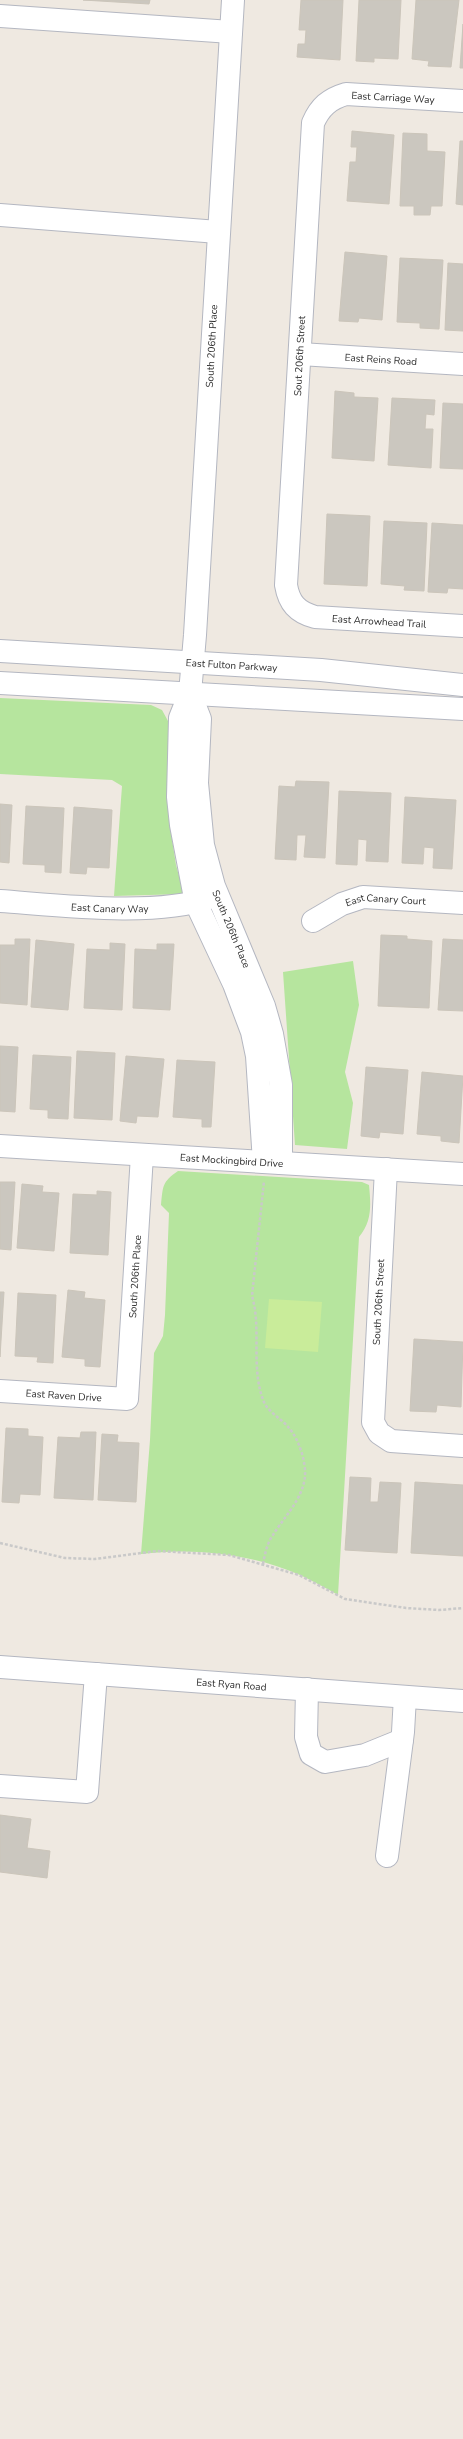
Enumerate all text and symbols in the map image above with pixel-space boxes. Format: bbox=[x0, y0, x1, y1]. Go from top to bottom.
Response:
street label: East Carriage Way bbox=[351, 89, 436, 107]
street label: South 206th Place bbox=[203, 304, 221, 388]
street label: Sout 206th Street bbox=[291, 315, 309, 397]
street label: East Reins Road bbox=[344, 351, 418, 369]
street label: East Arrowhead Trail bbox=[331, 612, 427, 632]
street label: East Fulton Parkway bbox=[185, 656, 279, 675]
street label: South 206th Place bbox=[208, 888, 253, 970]
street label: East Canary Court bbox=[344, 891, 427, 910]
street label: East Canary Way bbox=[71, 900, 150, 916]
street label: East Mockingbird Drive bbox=[179, 1151, 284, 1171]
street label: South 206th Place bbox=[126, 1235, 145, 1319]
street label: South 206th Street bbox=[370, 1258, 388, 1345]
street label: East Raven Drive bbox=[25, 1387, 102, 1405]
street label: East Ryan Road bbox=[196, 1675, 267, 1695]

